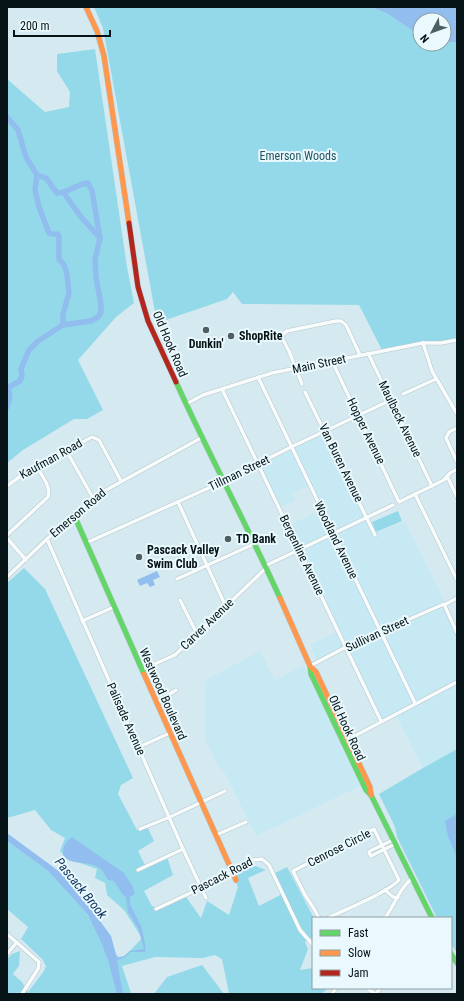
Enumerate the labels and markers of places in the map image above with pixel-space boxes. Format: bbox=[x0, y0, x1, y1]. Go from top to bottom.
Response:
marker: Dunkin' bbox=[201, 325, 211, 335]
place label: ShopRite bbox=[239, 329, 283, 343]
marker: ShopRite bbox=[226, 331, 236, 341]
place label: Dunkin' bbox=[189, 337, 223, 351]
place label: TD Bank bbox=[236, 532, 276, 546]
marker: TD Bank bbox=[223, 534, 233, 544]
place label: Pascack Valley Swim Club bbox=[147, 543, 220, 571]
marker: Pascack Valley Swim Club bbox=[134, 552, 144, 562]

